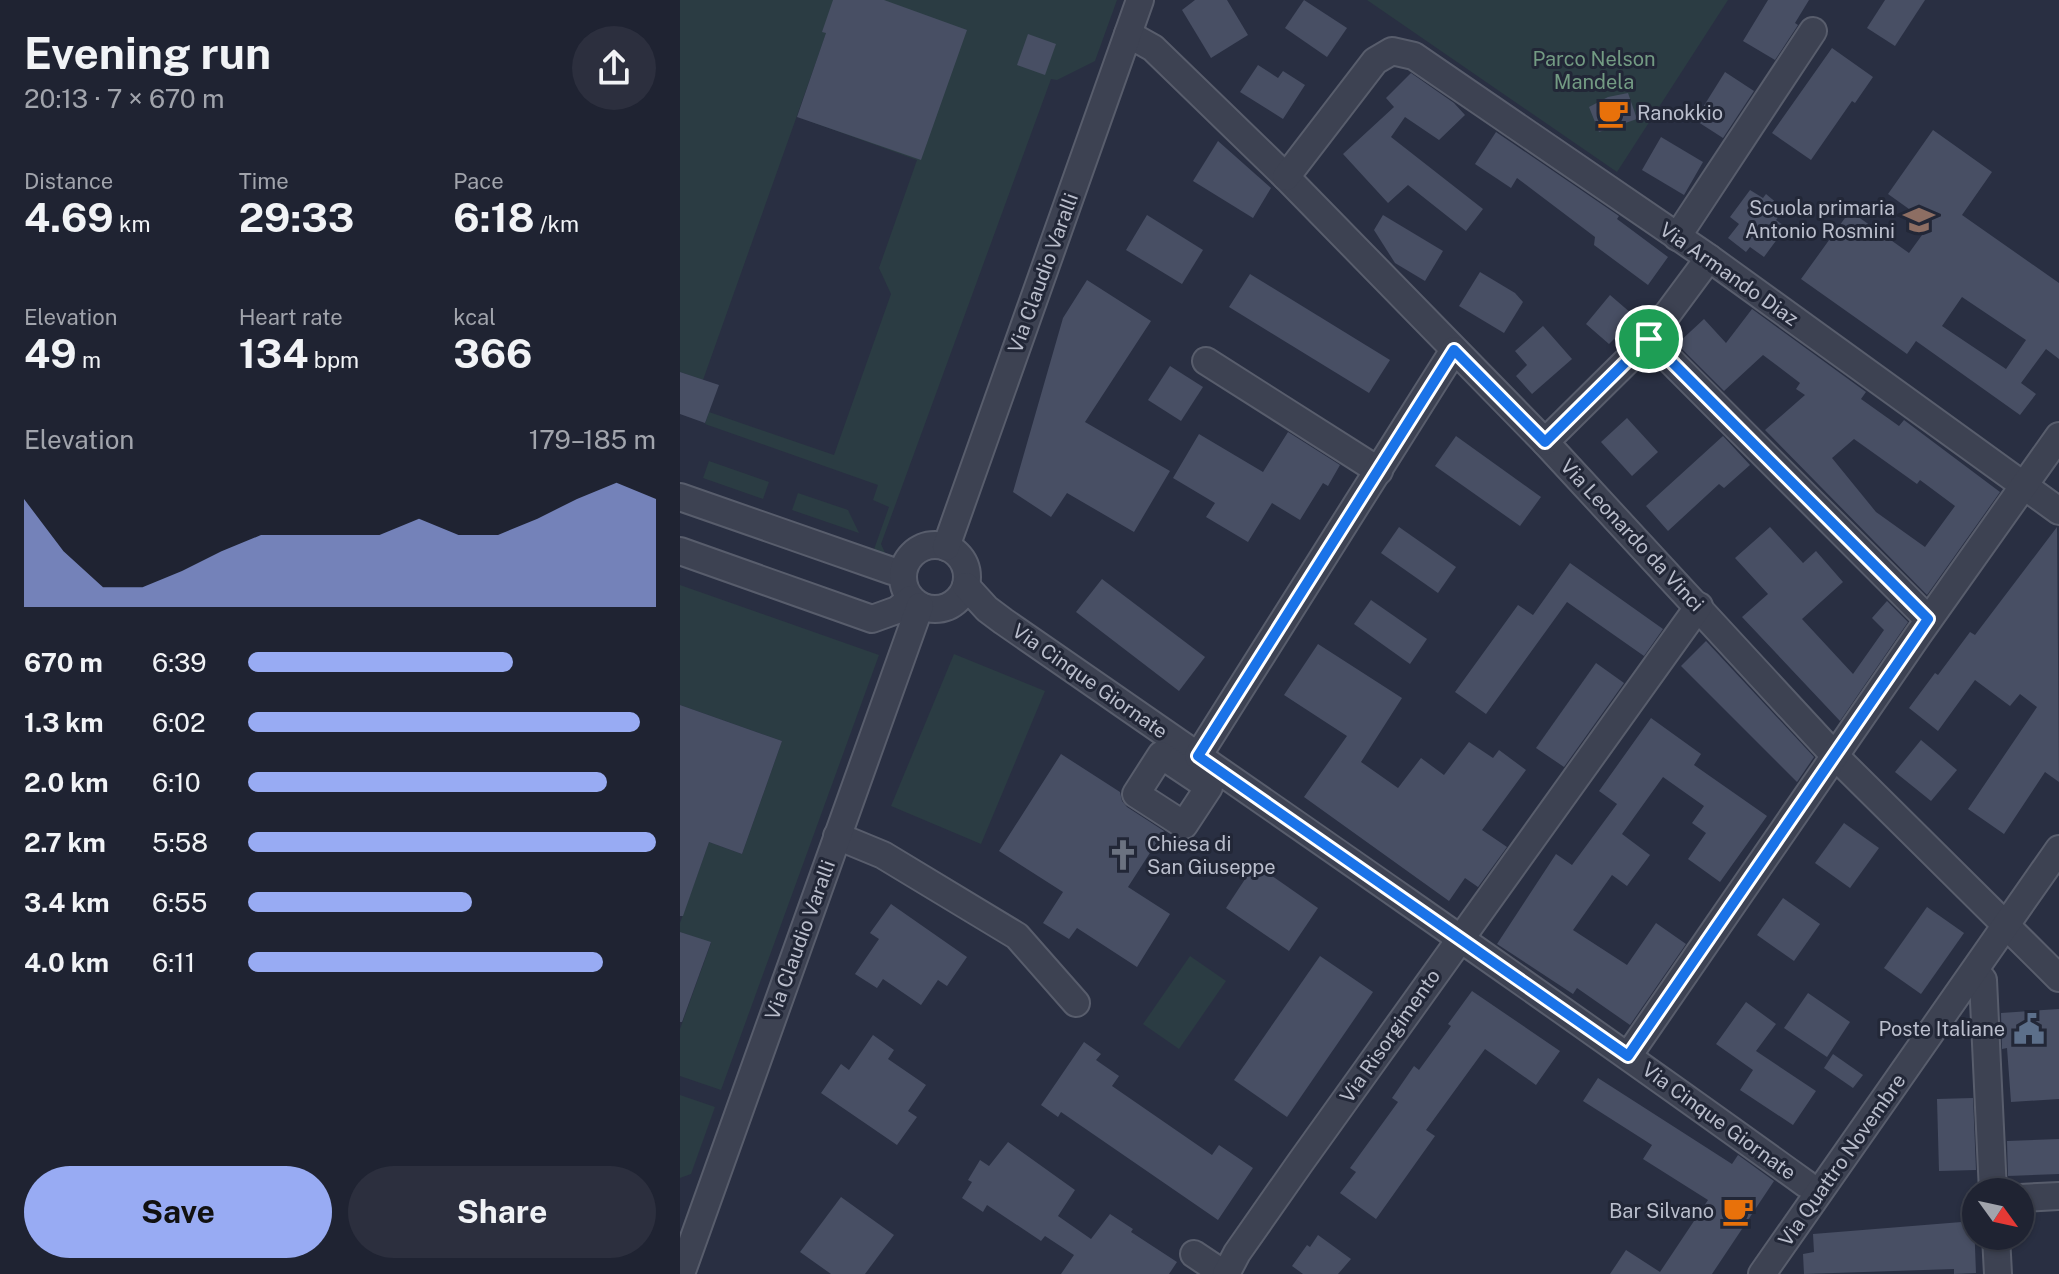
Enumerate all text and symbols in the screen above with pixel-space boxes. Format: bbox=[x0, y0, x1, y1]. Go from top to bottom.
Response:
button: share bbox=[572, 26, 656, 110]
text: Evening run bbox=[24, 27, 271, 79]
park label: Parco Nelson Mandela bbox=[1532, 47, 1656, 94]
text: 20:13 · 7 × 670 m bbox=[24, 83, 225, 114]
cafe icon: Ranokkio bbox=[1596, 96, 1630, 130]
place label: Ranokkio bbox=[1637, 101, 1723, 125]
text: Distance bbox=[24, 168, 113, 194]
text: Time bbox=[239, 168, 289, 194]
text: Pace bbox=[453, 168, 504, 194]
street label: Via Claudio Varalli bbox=[1003, 190, 1083, 356]
text: 4.69 bbox=[24, 194, 114, 241]
text: 29:33 bbox=[239, 194, 354, 241]
text: 6:18 bbox=[453, 194, 535, 241]
place label: Scuola primaria Antonio Rosmini bbox=[1745, 196, 1895, 243]
school or university icon: Scuola primaria Antonio Rosmini bbox=[1902, 203, 1936, 237]
text: km bbox=[114, 211, 150, 237]
text: /km bbox=[535, 211, 579, 237]
street label: Via Armando Diaz bbox=[1655, 217, 1803, 331]
text: Elevation bbox=[24, 304, 117, 330]
text: Heart rate bbox=[239, 304, 343, 330]
text: kcal bbox=[453, 304, 496, 330]
pin bbox=[1615, 305, 1683, 373]
icon: arrive bbox=[1627, 317, 1671, 361]
text: 49 bbox=[24, 330, 77, 377]
text: 134 bbox=[239, 330, 308, 377]
text: 366 bbox=[453, 330, 533, 377]
text: m bbox=[77, 347, 101, 373]
text: bpm bbox=[308, 347, 359, 373]
text: Elevation bbox=[24, 424, 134, 455]
text: 179–185 m bbox=[529, 424, 656, 455]
street label: Via Leonardo da Vinci bbox=[1555, 454, 1709, 616]
street label: Via Cinque Giornate bbox=[1008, 618, 1172, 744]
text: 670 m bbox=[24, 647, 103, 678]
text: 6:39 bbox=[152, 647, 207, 678]
text: 1.3 km bbox=[24, 707, 104, 738]
text: 6:02 bbox=[152, 707, 205, 738]
text: 2.0 km bbox=[24, 767, 109, 798]
text: 6:10 bbox=[152, 767, 201, 798]
text: 2.7 km bbox=[24, 827, 106, 858]
text: 5:58 bbox=[152, 827, 208, 858]
place label: Chiesa di San Giuseppe bbox=[1147, 832, 1276, 879]
church icon: Chiesa di San Giuseppe bbox=[1106, 838, 1140, 872]
street label: Via Claudio Varalli bbox=[760, 857, 840, 1023]
text: 3.4 km bbox=[24, 887, 110, 918]
text: 6:55 bbox=[152, 887, 207, 918]
text: 4.0 km bbox=[24, 947, 109, 978]
text: 6:11 bbox=[152, 947, 195, 978]
street label: Via Risorgimento bbox=[1335, 965, 1445, 1107]
public building icon: Poste Italiane bbox=[2012, 1012, 2046, 1046]
place label: Poste Italiane bbox=[1879, 1017, 2005, 1041]
street label: Via Cinque Giornate bbox=[1638, 1057, 1800, 1185]
street label: Via Quattro Novembre bbox=[1773, 1069, 1911, 1251]
button: Save bbox=[24, 1166, 332, 1258]
button: Share bbox=[348, 1166, 656, 1258]
north arrow bbox=[1962, 1178, 2034, 1250]
map controls bbox=[1962, 1178, 2034, 1250]
cafe icon: Bar Silvano bbox=[1721, 1194, 1755, 1228]
place label: Bar Silvano bbox=[1609, 1199, 1714, 1223]

